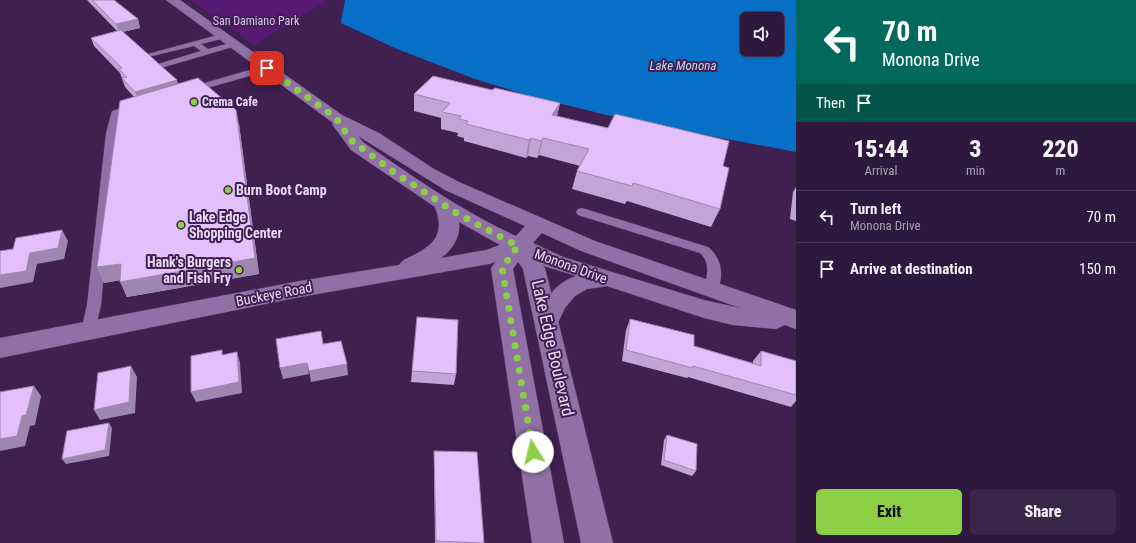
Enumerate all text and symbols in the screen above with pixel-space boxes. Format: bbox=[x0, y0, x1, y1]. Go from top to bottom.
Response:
map controls bbox=[740, 12, 784, 56]
button: sound bbox=[740, 12, 784, 56]
park label: San Damiano Park bbox=[213, 14, 300, 28]
text: 70 m bbox=[882, 15, 938, 48]
icon: left bbox=[816, 16, 868, 68]
text: Monona Drive bbox=[882, 49, 980, 70]
pin bbox=[250, 51, 284, 85]
icon: arrive bbox=[256, 57, 278, 79]
water label: Lake Monona bbox=[650, 58, 716, 73]
icon: arrive bbox=[853, 92, 875, 114]
text: Then bbox=[816, 94, 845, 112]
place label: Crema Cafe bbox=[202, 95, 258, 109]
marker: Crema Cafe bbox=[189, 97, 199, 107]
text: 15:44 bbox=[853, 135, 909, 163]
text: 3 bbox=[969, 135, 982, 163]
text: 220 bbox=[1042, 135, 1079, 163]
text: Arrival bbox=[864, 163, 898, 178]
text: min bbox=[966, 163, 985, 178]
text: m bbox=[1056, 163, 1065, 178]
place label: Burn Boot Camp bbox=[236, 182, 327, 198]
marker: Burn Boot Camp bbox=[223, 185, 233, 195]
text: Turn left bbox=[850, 200, 901, 218]
icon: left bbox=[816, 206, 838, 228]
text: 70 m bbox=[1086, 208, 1116, 226]
place label: Lake Edge Shopping Center bbox=[189, 209, 283, 241]
text: Monona Drive bbox=[850, 218, 921, 233]
marker: Lake Edge Shopping Center bbox=[176, 220, 186, 230]
street label: Monona Drive bbox=[533, 245, 610, 287]
place label: Hank's Burgers and Fish Fry bbox=[147, 254, 232, 286]
icon: arrive bbox=[816, 258, 838, 280]
text: Arrive at destination bbox=[850, 260, 973, 278]
text: 150 m bbox=[1079, 260, 1116, 278]
marker: Hank's Burgers and Fish Fry bbox=[234, 265, 244, 275]
street label: Lake Edge Boulevard bbox=[528, 278, 578, 418]
street label: Buckeye Road bbox=[235, 279, 313, 309]
position arrow bbox=[512, 431, 554, 473]
button: Exit bbox=[816, 489, 962, 535]
button: Share bbox=[970, 489, 1116, 535]

